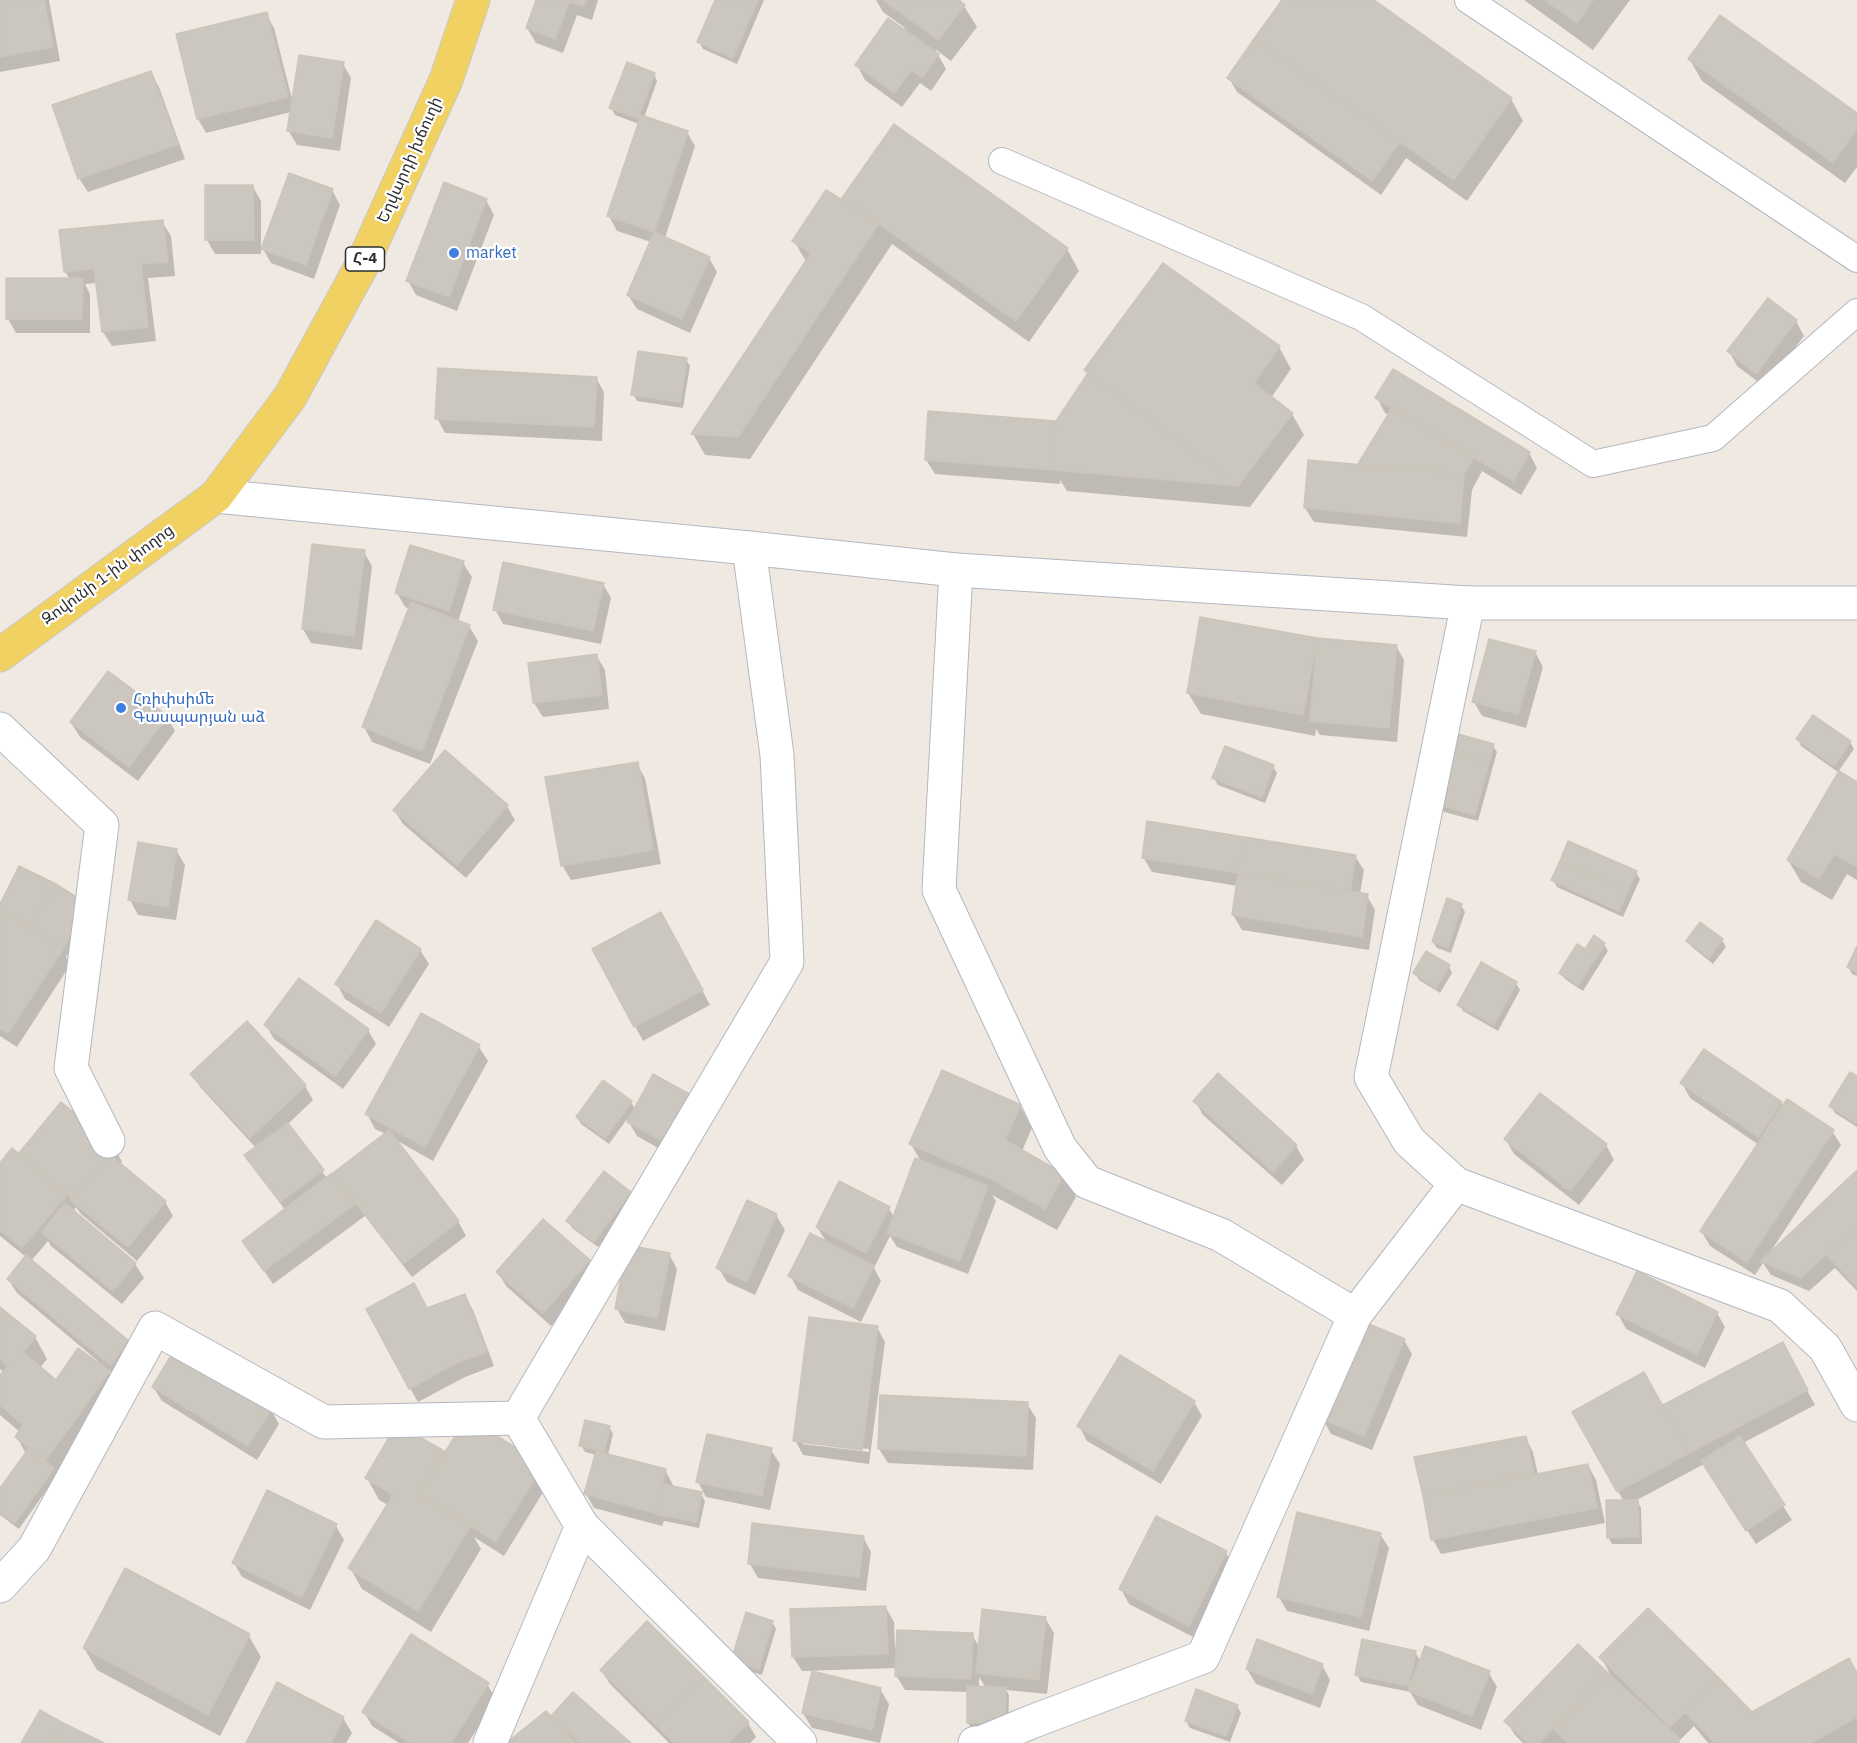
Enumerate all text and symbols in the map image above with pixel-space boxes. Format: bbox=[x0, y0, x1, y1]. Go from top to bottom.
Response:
street label: Եղվարդի խճուղի bbox=[374, 94, 446, 226]
place label: market bbox=[466, 243, 517, 263]
marker: market bbox=[447, 246, 461, 260]
road number: Հ-4 bbox=[346, 247, 385, 271]
street label: Զովունի 1-ին փողոց bbox=[38, 521, 178, 629]
place label: Հռիփսիմե Գասպարյան աձ bbox=[133, 689, 265, 727]
marker: Հռիփսիմե Գասպարյան աձ bbox=[114, 701, 128, 715]

